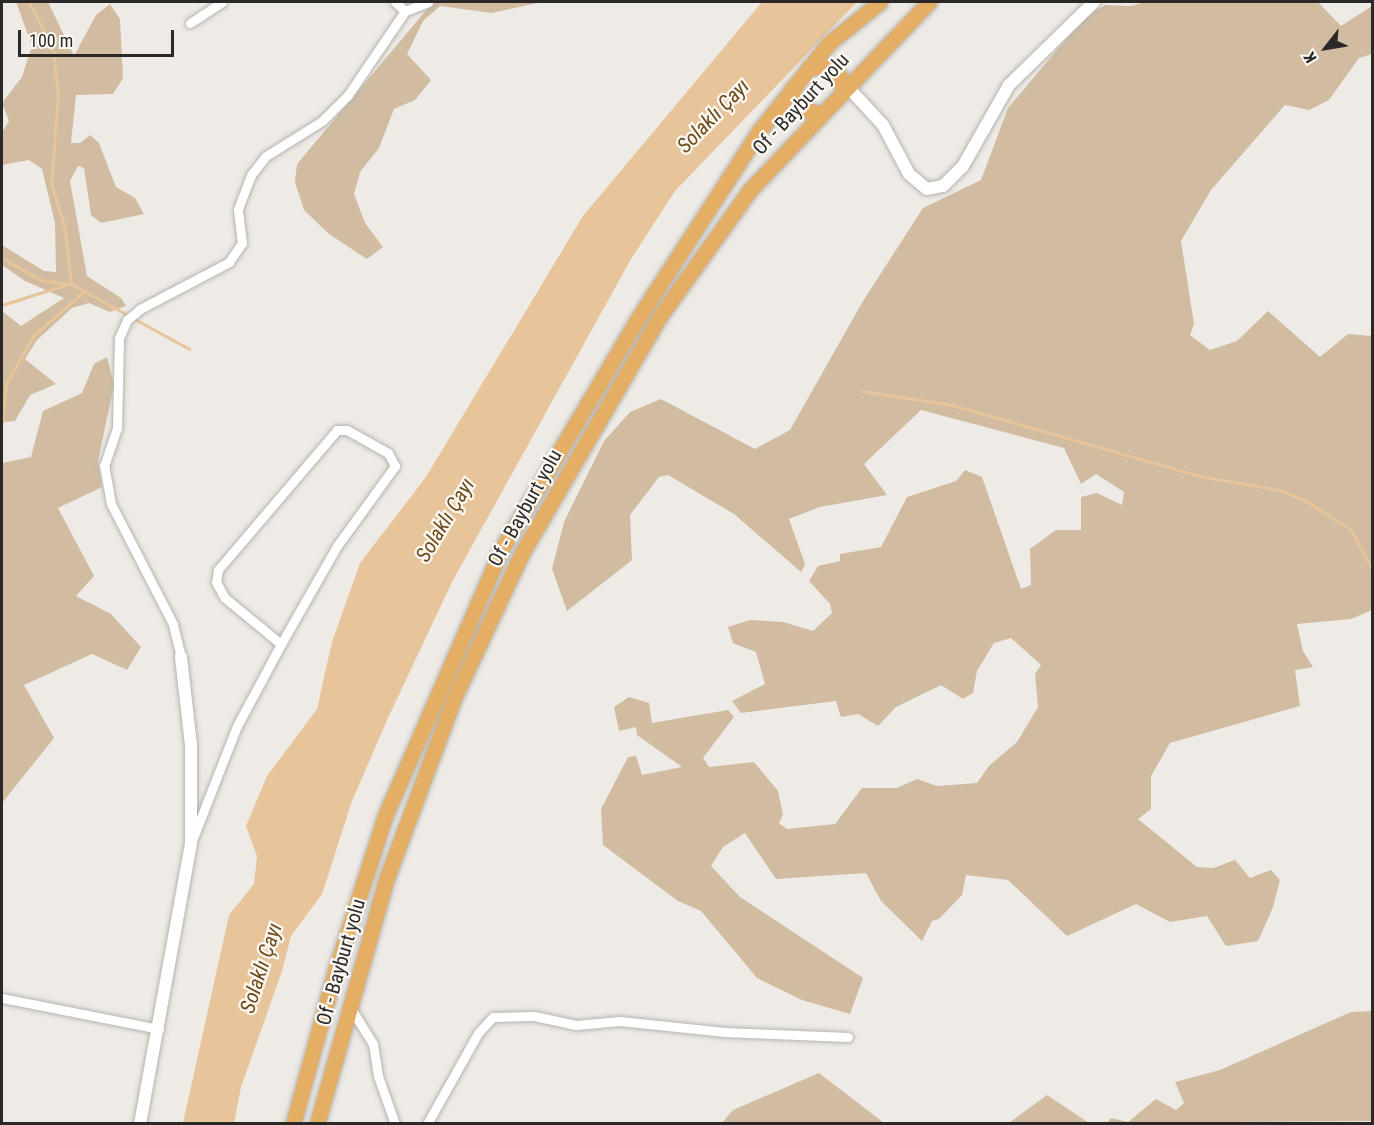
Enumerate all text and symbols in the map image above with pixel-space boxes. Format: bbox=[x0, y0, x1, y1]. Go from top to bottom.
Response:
scale bar bbox=[21, 18, 177, 56]
north arrow bbox=[1296, 18, 1356, 78]
text: 100 m bbox=[29, 30, 73, 51]
street label: Of - Bayburt yolu bbox=[748, 48, 854, 160]
text: K bbox=[1300, 49, 1321, 66]
water label: Solaklı Çayı bbox=[672, 74, 754, 158]
street label: Of - Bayburt yolu bbox=[483, 445, 567, 571]
water label: Solaklı Çayı bbox=[410, 474, 480, 566]
street label: Of - Bayburt yolu bbox=[312, 896, 370, 1028]
water label: Solaklı Çayı bbox=[235, 920, 287, 1016]

